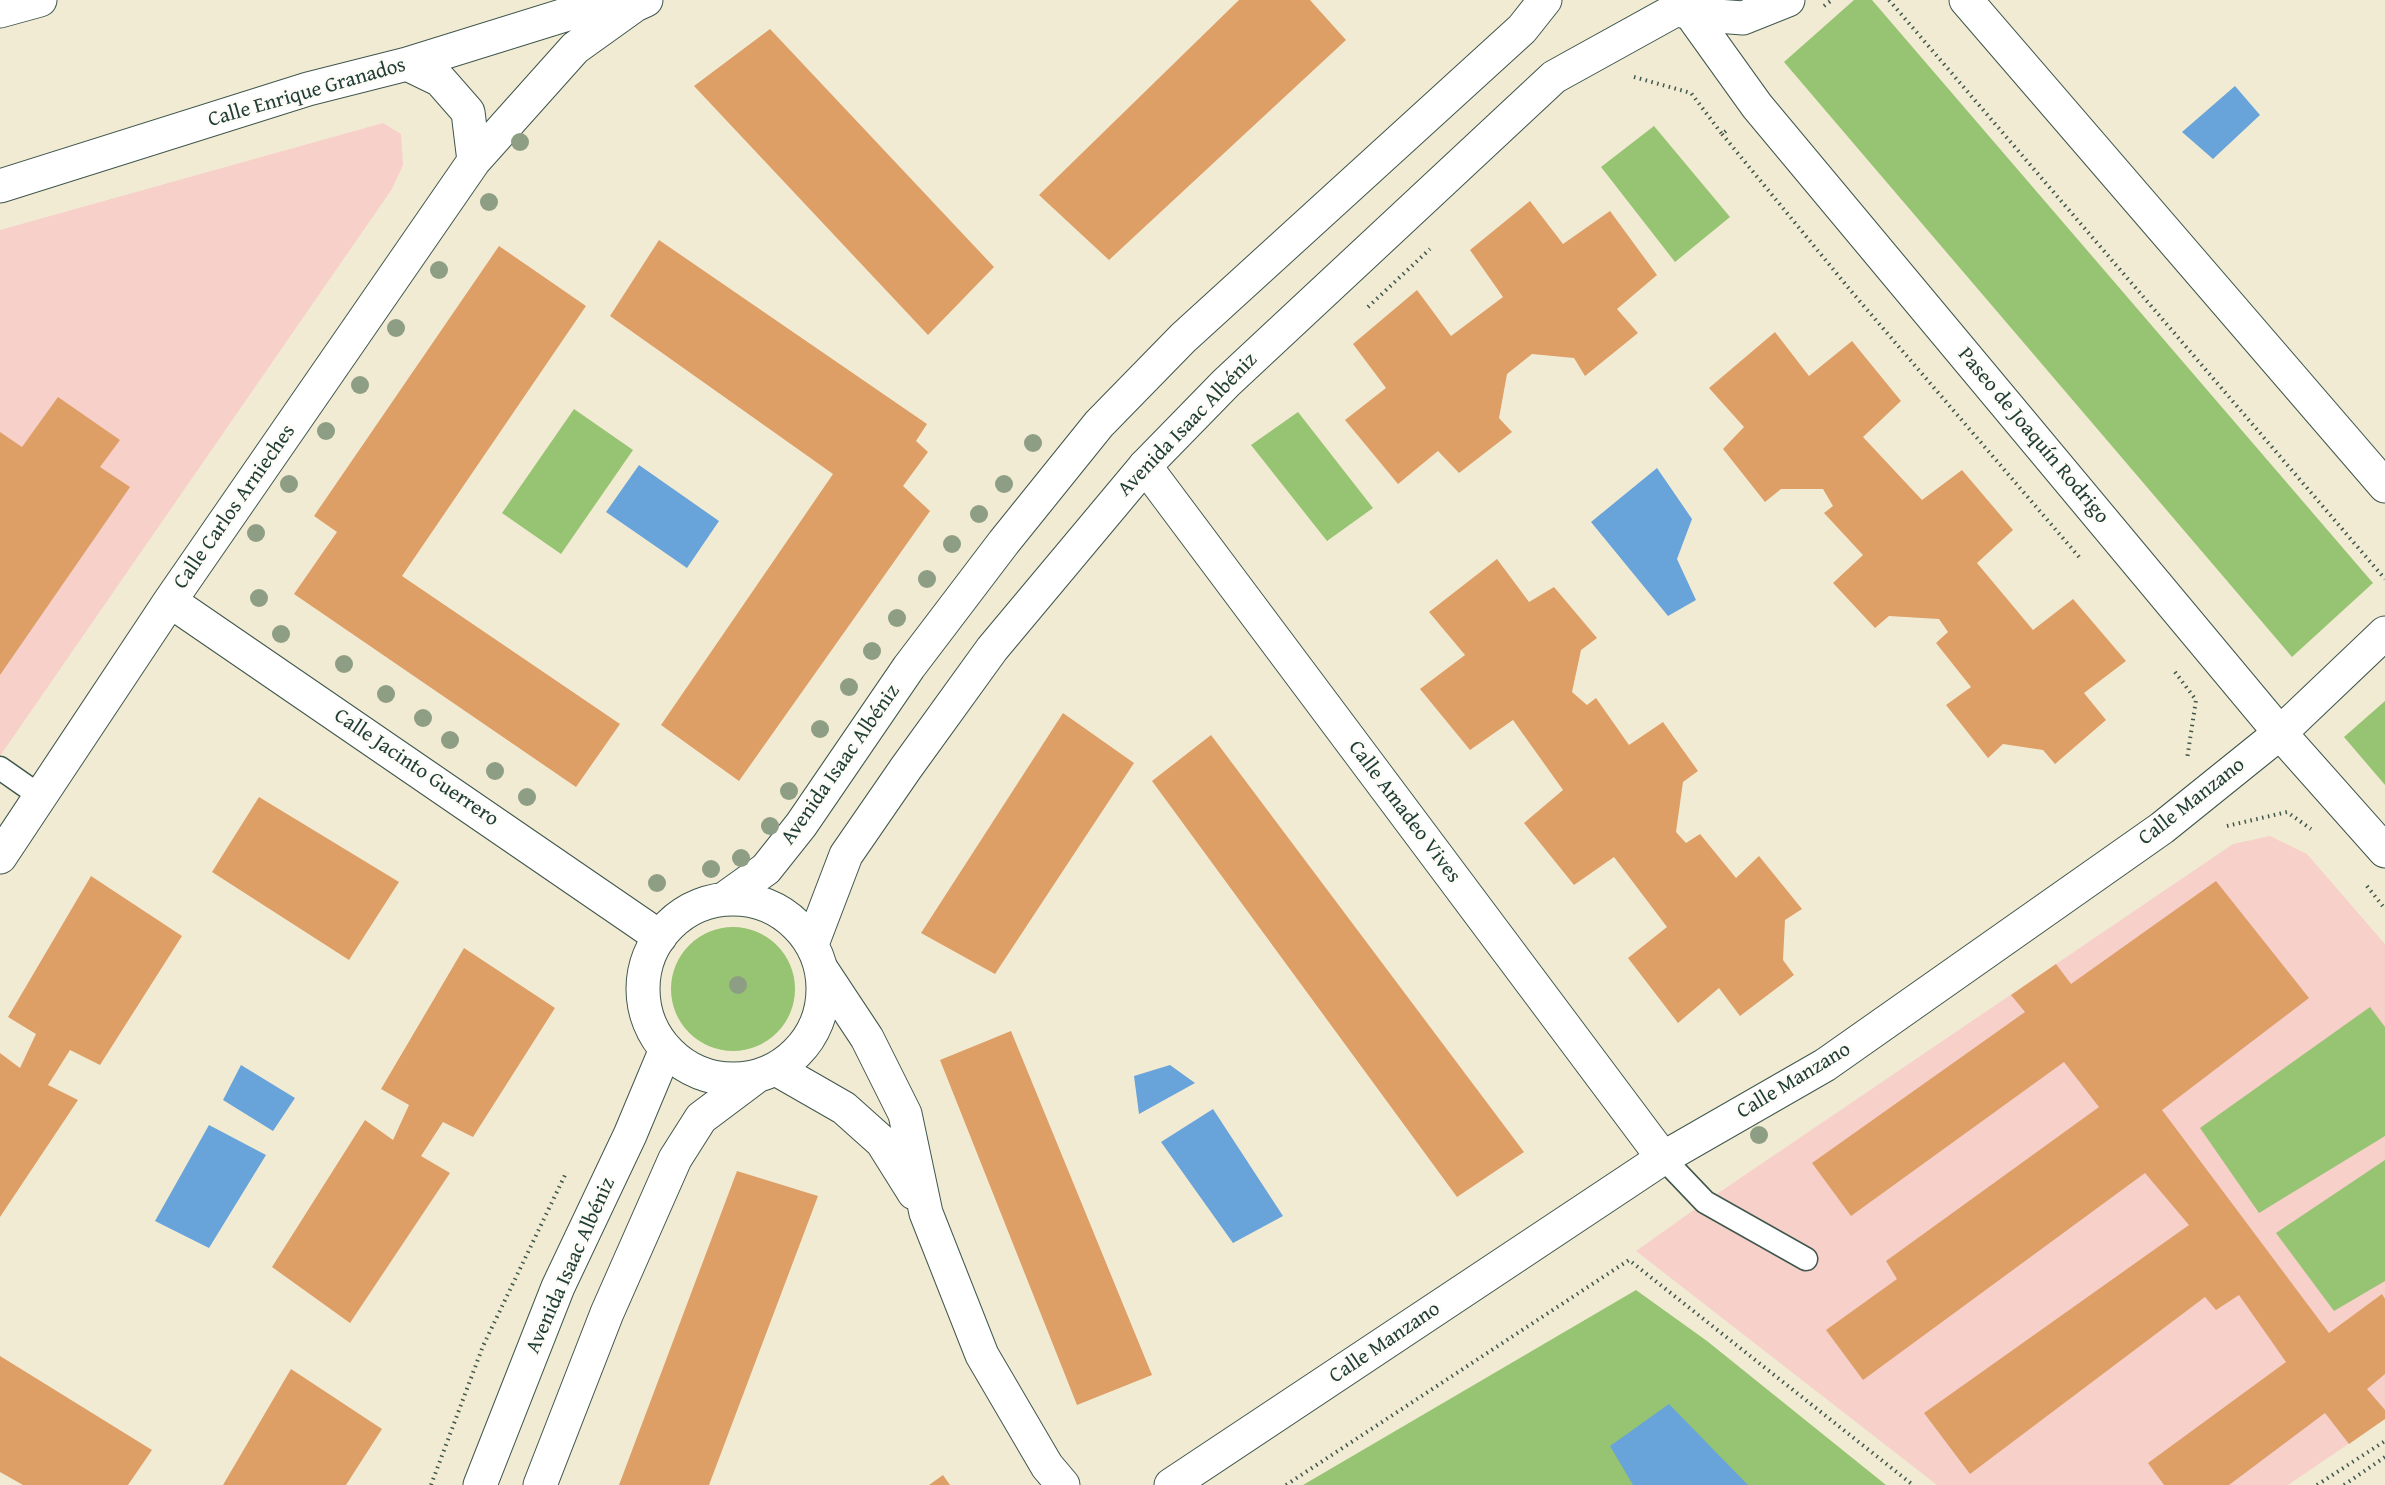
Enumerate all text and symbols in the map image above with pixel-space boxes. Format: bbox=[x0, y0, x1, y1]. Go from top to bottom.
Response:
street label: Calle Enrique Granados bbox=[205, 53, 409, 133]
street label: Paseo de Joaquín Rodrigo bbox=[1952, 343, 2114, 529]
street label: Avenida Isaac Albéniz bbox=[1113, 348, 1263, 502]
street label: Calle Carlos Arnieches bbox=[169, 420, 301, 594]
street label: Avenida Isaac Albéniz bbox=[776, 680, 906, 850]
street label: Calle Jacinto Guerrero bbox=[329, 703, 503, 833]
street label: Calle Amadeo Vives bbox=[1342, 736, 1466, 888]
street label: Calle Manzano bbox=[2134, 753, 2250, 851]
street label: Calle Manzano bbox=[1733, 1037, 1855, 1125]
street label: Avenida Isaac Albéniz bbox=[521, 1174, 621, 1358]
street label: Calle Manzano bbox=[1325, 1297, 1445, 1389]

